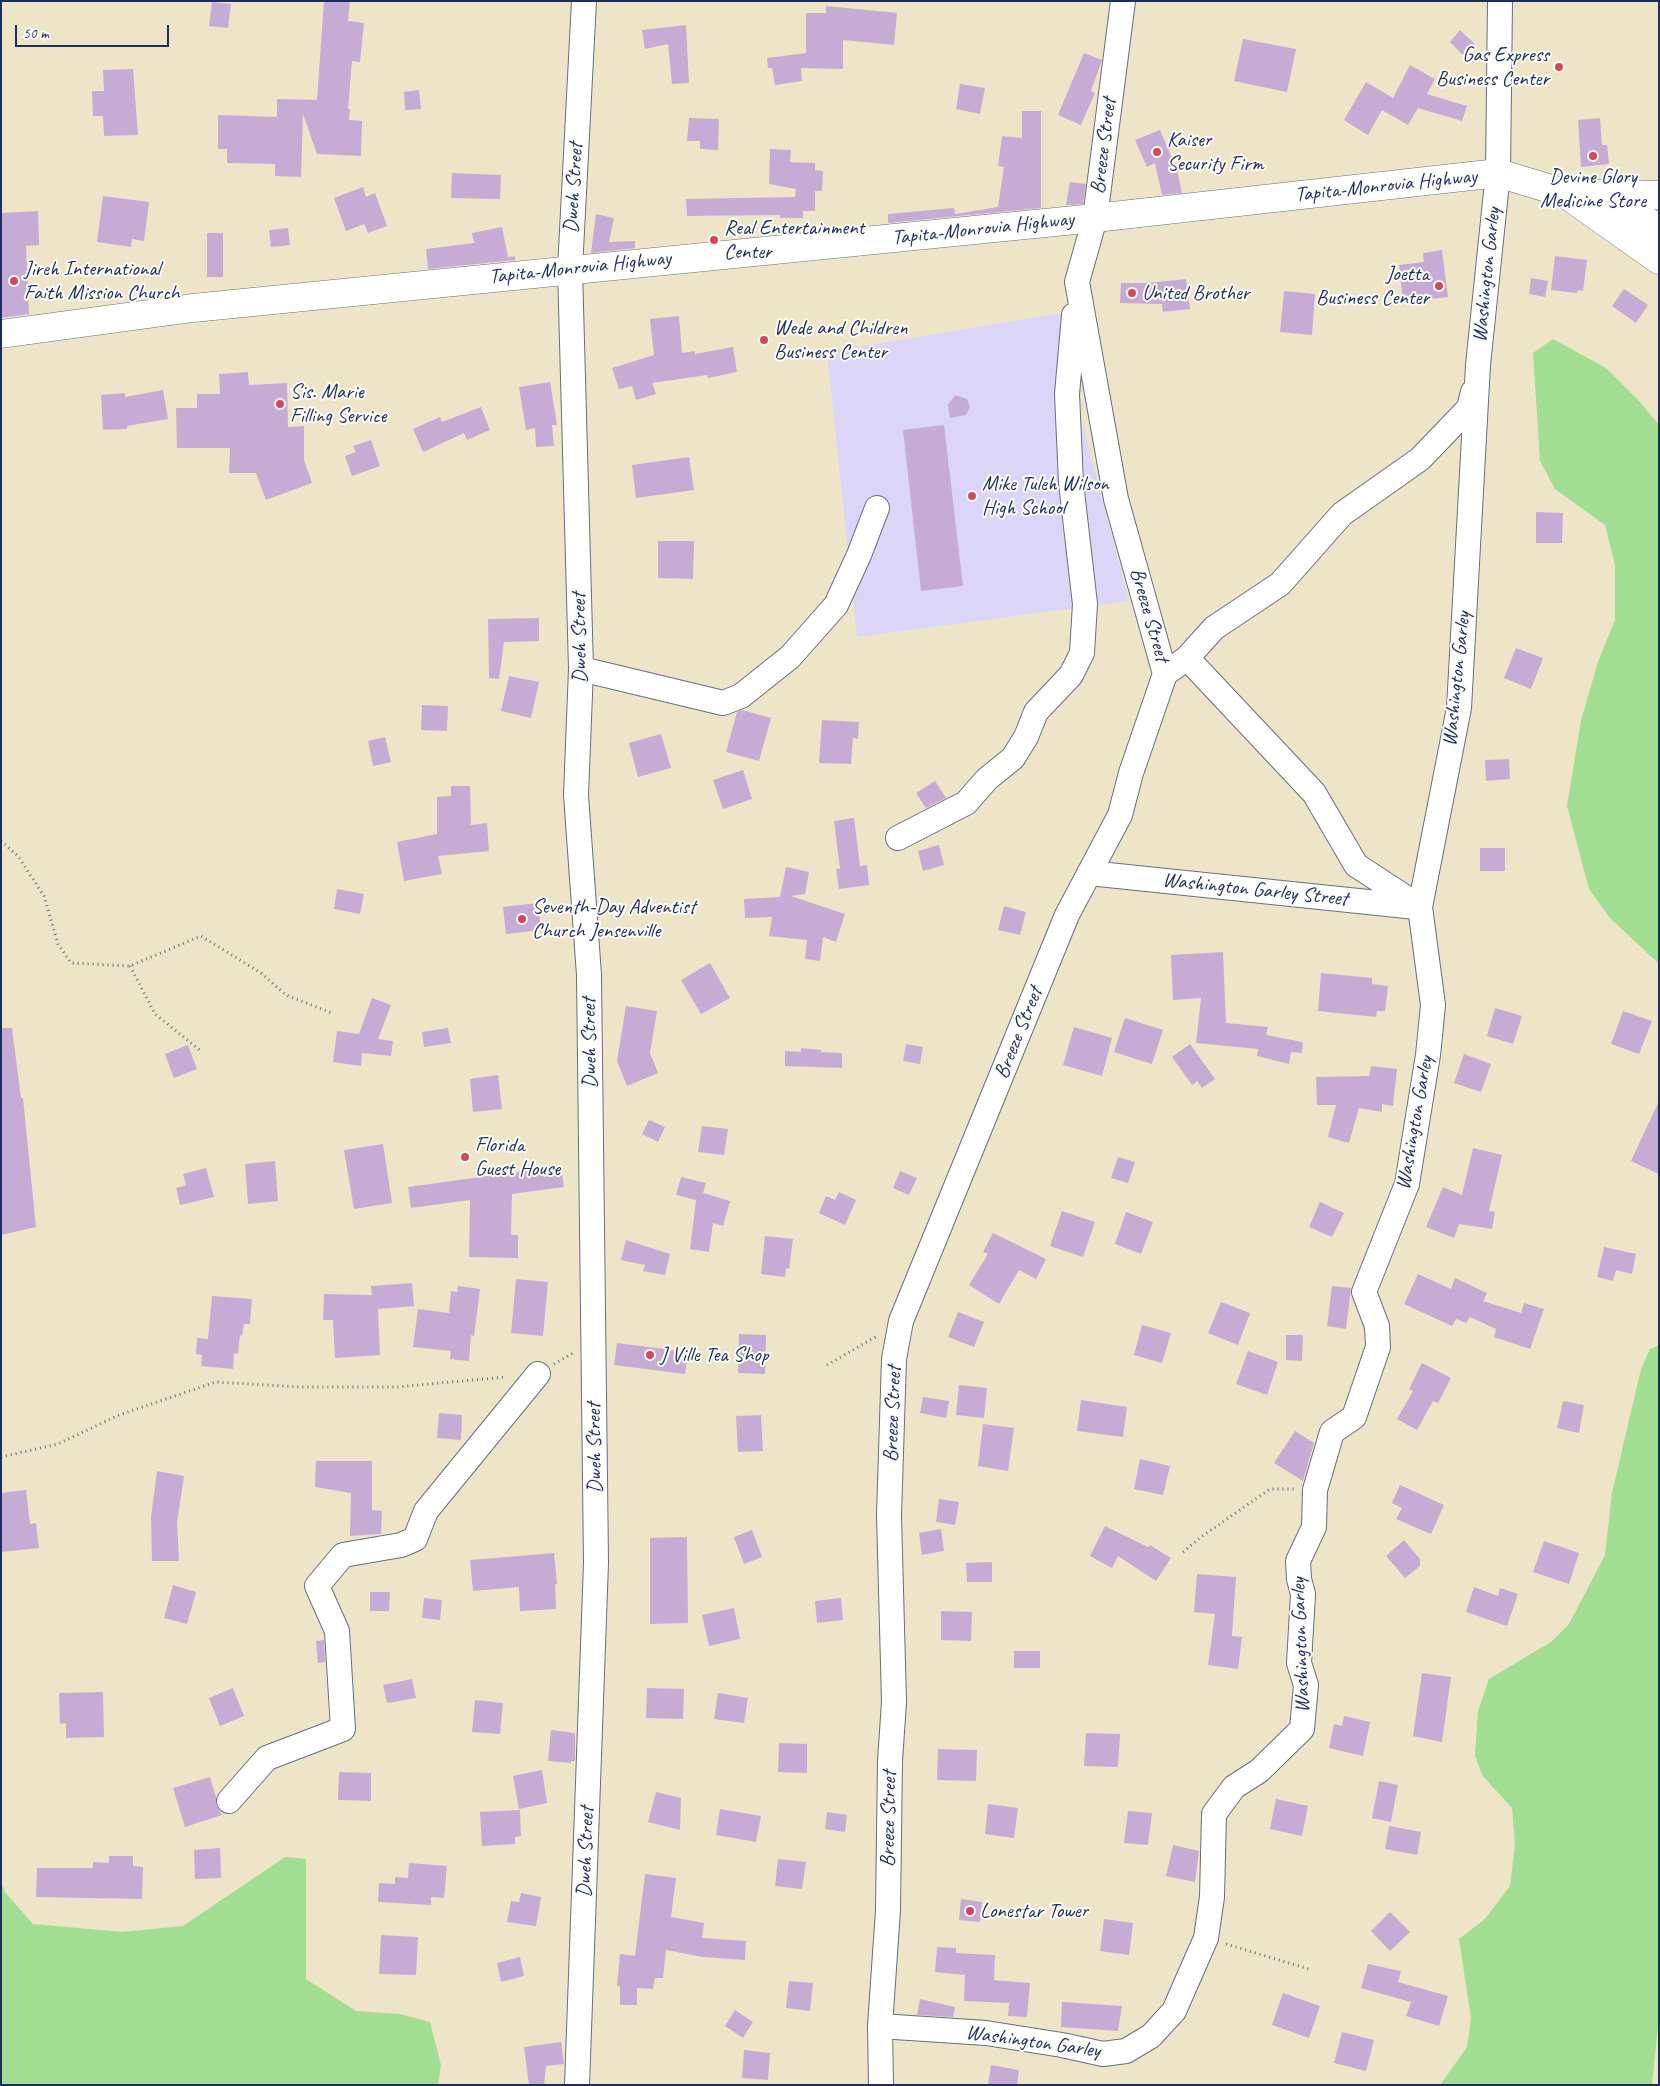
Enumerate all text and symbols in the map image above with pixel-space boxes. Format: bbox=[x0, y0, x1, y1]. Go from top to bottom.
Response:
scale bar bbox=[18, 15, 171, 47]
text: 50 m bbox=[23, 24, 49, 43]
place label: Gas Express Business Center bbox=[1436, 42, 1549, 92]
marker: Gas Express Business Center bbox=[1553, 61, 1565, 73]
street label: Breeze Street bbox=[1086, 97, 1122, 195]
place label: Kaiser Security Firm bbox=[1167, 127, 1264, 177]
street label: Dweh Street bbox=[559, 142, 589, 234]
marker: Kaiser Security Firm bbox=[1151, 146, 1163, 158]
marker: Devine Glory Medicine Store bbox=[1587, 150, 1599, 162]
street label: Tapita-Monrovia Highway bbox=[1294, 164, 1478, 208]
place label: Devine Glory Medicine Store bbox=[1540, 164, 1646, 214]
street label: Washington Garley bbox=[1467, 206, 1507, 344]
street label: Tapita-Monrovia Highway bbox=[891, 207, 1075, 251]
place label: Real Entertainment Center bbox=[724, 215, 865, 265]
marker: Real Entertainment Center bbox=[708, 234, 720, 246]
street label: Tapita-Monrovia Highway bbox=[488, 246, 672, 290]
place label: Jireh International Faith Mission Church bbox=[24, 256, 180, 306]
place label: Joetta Business Center bbox=[1316, 261, 1429, 311]
marker: Jireh International Faith Mission Church bbox=[8, 275, 20, 287]
place label: United Brother bbox=[1142, 280, 1249, 306]
marker: Joetta Business Center bbox=[1433, 280, 1445, 292]
marker: United Brother bbox=[1126, 287, 1138, 299]
place label: Wede and Children Business Center bbox=[774, 315, 907, 365]
marker: Wede and Children Business Center bbox=[758, 334, 770, 346]
place label: Sis. Marie Filling Service bbox=[290, 379, 386, 429]
marker: Sis. Marie Filling Service bbox=[274, 398, 286, 410]
place label: Mike Tuleh Wilson High School bbox=[982, 471, 1109, 521]
marker: Mike Tuleh Wilson High School bbox=[966, 490, 978, 502]
street label: Breeze Street bbox=[1124, 565, 1174, 665]
street label: Dweh Street bbox=[567, 592, 593, 684]
street label: Washington Garley bbox=[1437, 610, 1477, 748]
street label: Washington Garley Street bbox=[1161, 868, 1349, 912]
place label: Seventh-Day Adventist Church Jensenville bbox=[532, 894, 696, 944]
marker: Seventh-Day Adventist Church Jensenville bbox=[516, 913, 528, 925]
street label: Breeze Street bbox=[989, 984, 1049, 1082]
street label: Dweh Street bbox=[577, 997, 603, 1089]
street label: Washington Garley bbox=[1391, 1054, 1439, 1192]
place label: Florida Guest House bbox=[475, 1132, 560, 1182]
marker: Florida Guest House bbox=[459, 1151, 471, 1163]
place label: J Ville Tea Shop bbox=[660, 1342, 769, 1368]
marker: J Ville Tea Shop bbox=[644, 1349, 656, 1361]
street label: Breeze Street bbox=[879, 1365, 907, 1463]
street label: Dweh Street bbox=[582, 1402, 608, 1494]
street label: Washington Garley bbox=[1286, 1577, 1316, 1713]
street label: Breeze Street bbox=[876, 1771, 902, 1867]
street label: Dweh Street bbox=[572, 1806, 600, 1898]
place label: Lonestar Tower bbox=[980, 1898, 1088, 1924]
marker: Lonestar Tower bbox=[964, 1905, 976, 1917]
street label: Washington Garley bbox=[964, 2020, 1102, 2064]

